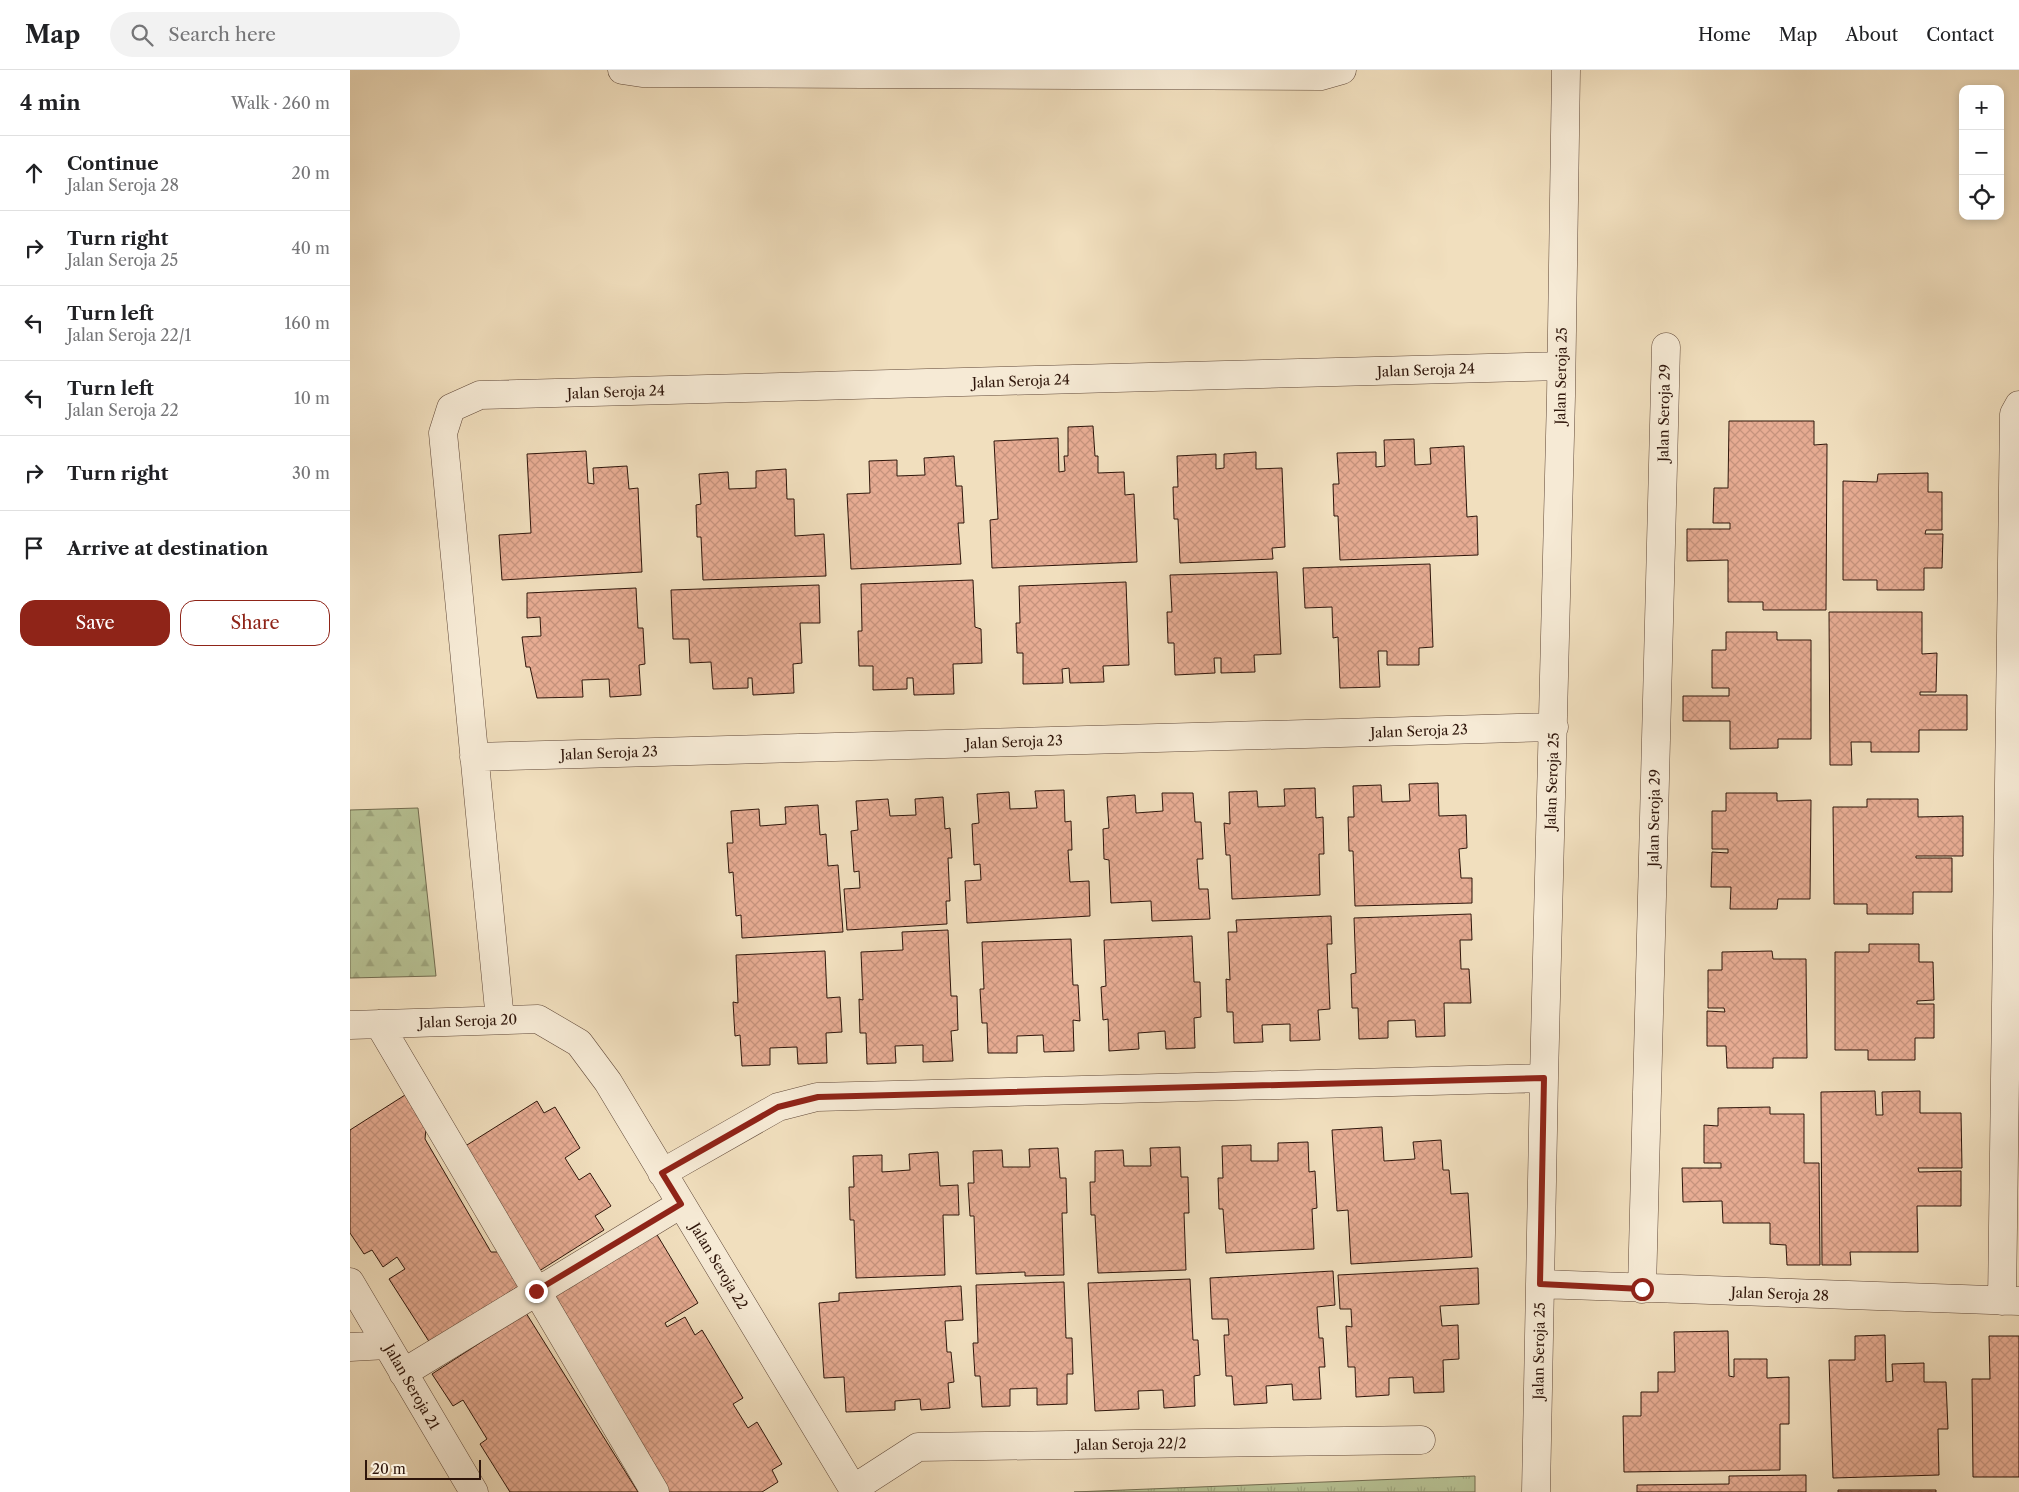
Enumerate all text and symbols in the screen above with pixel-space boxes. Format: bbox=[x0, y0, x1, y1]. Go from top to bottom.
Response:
search box bbox=[110, 12, 460, 57]
text: Map bbox=[25, 20, 80, 49]
icon: search bbox=[128, 21, 156, 49]
text: Search here bbox=[168, 23, 276, 46]
text: Home bbox=[1698, 24, 1751, 46]
text: Map bbox=[1779, 24, 1817, 46]
text: About bbox=[1845, 24, 1898, 46]
text: Contact bbox=[1926, 24, 1994, 46]
map controls bbox=[1959, 85, 2004, 220]
button: + bbox=[1959, 85, 2004, 130]
text: 4 min bbox=[20, 90, 81, 115]
text: Walk · 260 m bbox=[231, 93, 330, 113]
button: − bbox=[1959, 130, 2004, 175]
text: Continue bbox=[67, 152, 159, 175]
icon: ahead bbox=[20, 159, 48, 187]
text: 20 m bbox=[291, 163, 330, 183]
text: Jalan Seroja 28 bbox=[67, 175, 179, 195]
button: locate bbox=[1959, 175, 2004, 220]
text: Turn right bbox=[67, 227, 168, 250]
icon: right bbox=[20, 234, 48, 262]
text: 40 m bbox=[291, 238, 330, 258]
text: Jalan Seroja 25 bbox=[67, 250, 178, 270]
text: Turn left bbox=[67, 302, 154, 325]
icon: left bbox=[20, 309, 48, 337]
text: 160 m bbox=[285, 313, 330, 333]
text: Jalan Seroja 22/1 bbox=[67, 325, 191, 345]
street label: Jalan Seroja 25 bbox=[1551, 327, 1571, 427]
street label: Jalan Seroja 24 bbox=[1375, 359, 1475, 381]
street label: Jalan Seroja 29 bbox=[1654, 364, 1674, 464]
street label: Jalan Seroja 24 bbox=[970, 370, 1070, 392]
text: Turn left bbox=[67, 377, 154, 400]
street label: Jalan Seroja 24 bbox=[565, 381, 665, 403]
icon: left bbox=[20, 384, 48, 412]
text: 10 m bbox=[294, 388, 330, 408]
text: Jalan Seroja 22 bbox=[67, 400, 179, 420]
icon: right bbox=[20, 459, 48, 487]
text: Turn right bbox=[67, 462, 168, 485]
text: 30 m bbox=[292, 463, 330, 483]
icon: arrive bbox=[20, 534, 48, 562]
text: Arrive at destination bbox=[67, 537, 268, 560]
button: Save bbox=[20, 600, 170, 646]
button: Share bbox=[180, 600, 330, 646]
street label: Jalan Seroja 23 bbox=[1368, 720, 1468, 742]
street label: Jalan Seroja 23 bbox=[963, 731, 1063, 753]
street label: Jalan Seroja 25 bbox=[1541, 732, 1563, 832]
street label: Jalan Seroja 23 bbox=[558, 742, 658, 764]
street label: Jalan Seroja 29 bbox=[1644, 769, 1664, 869]
street label: Jalan Seroja 20 bbox=[416, 1010, 518, 1032]
street label: Jalan Seroja 22 bbox=[685, 1218, 752, 1313]
route start bbox=[1631, 1278, 1654, 1301]
route end bbox=[525, 1280, 548, 1303]
street label: Jalan Seroja 28 bbox=[1729, 1283, 1829, 1305]
street label: Jalan Seroja 25 bbox=[1529, 1302, 1549, 1402]
street label: Jalan Seroja 21 bbox=[379, 1339, 444, 1433]
street label: Jalan Seroja 22/2 bbox=[1073, 1434, 1187, 1454]
scale bar bbox=[365, 1457, 481, 1480]
text: 20 m bbox=[372, 1460, 406, 1478]

